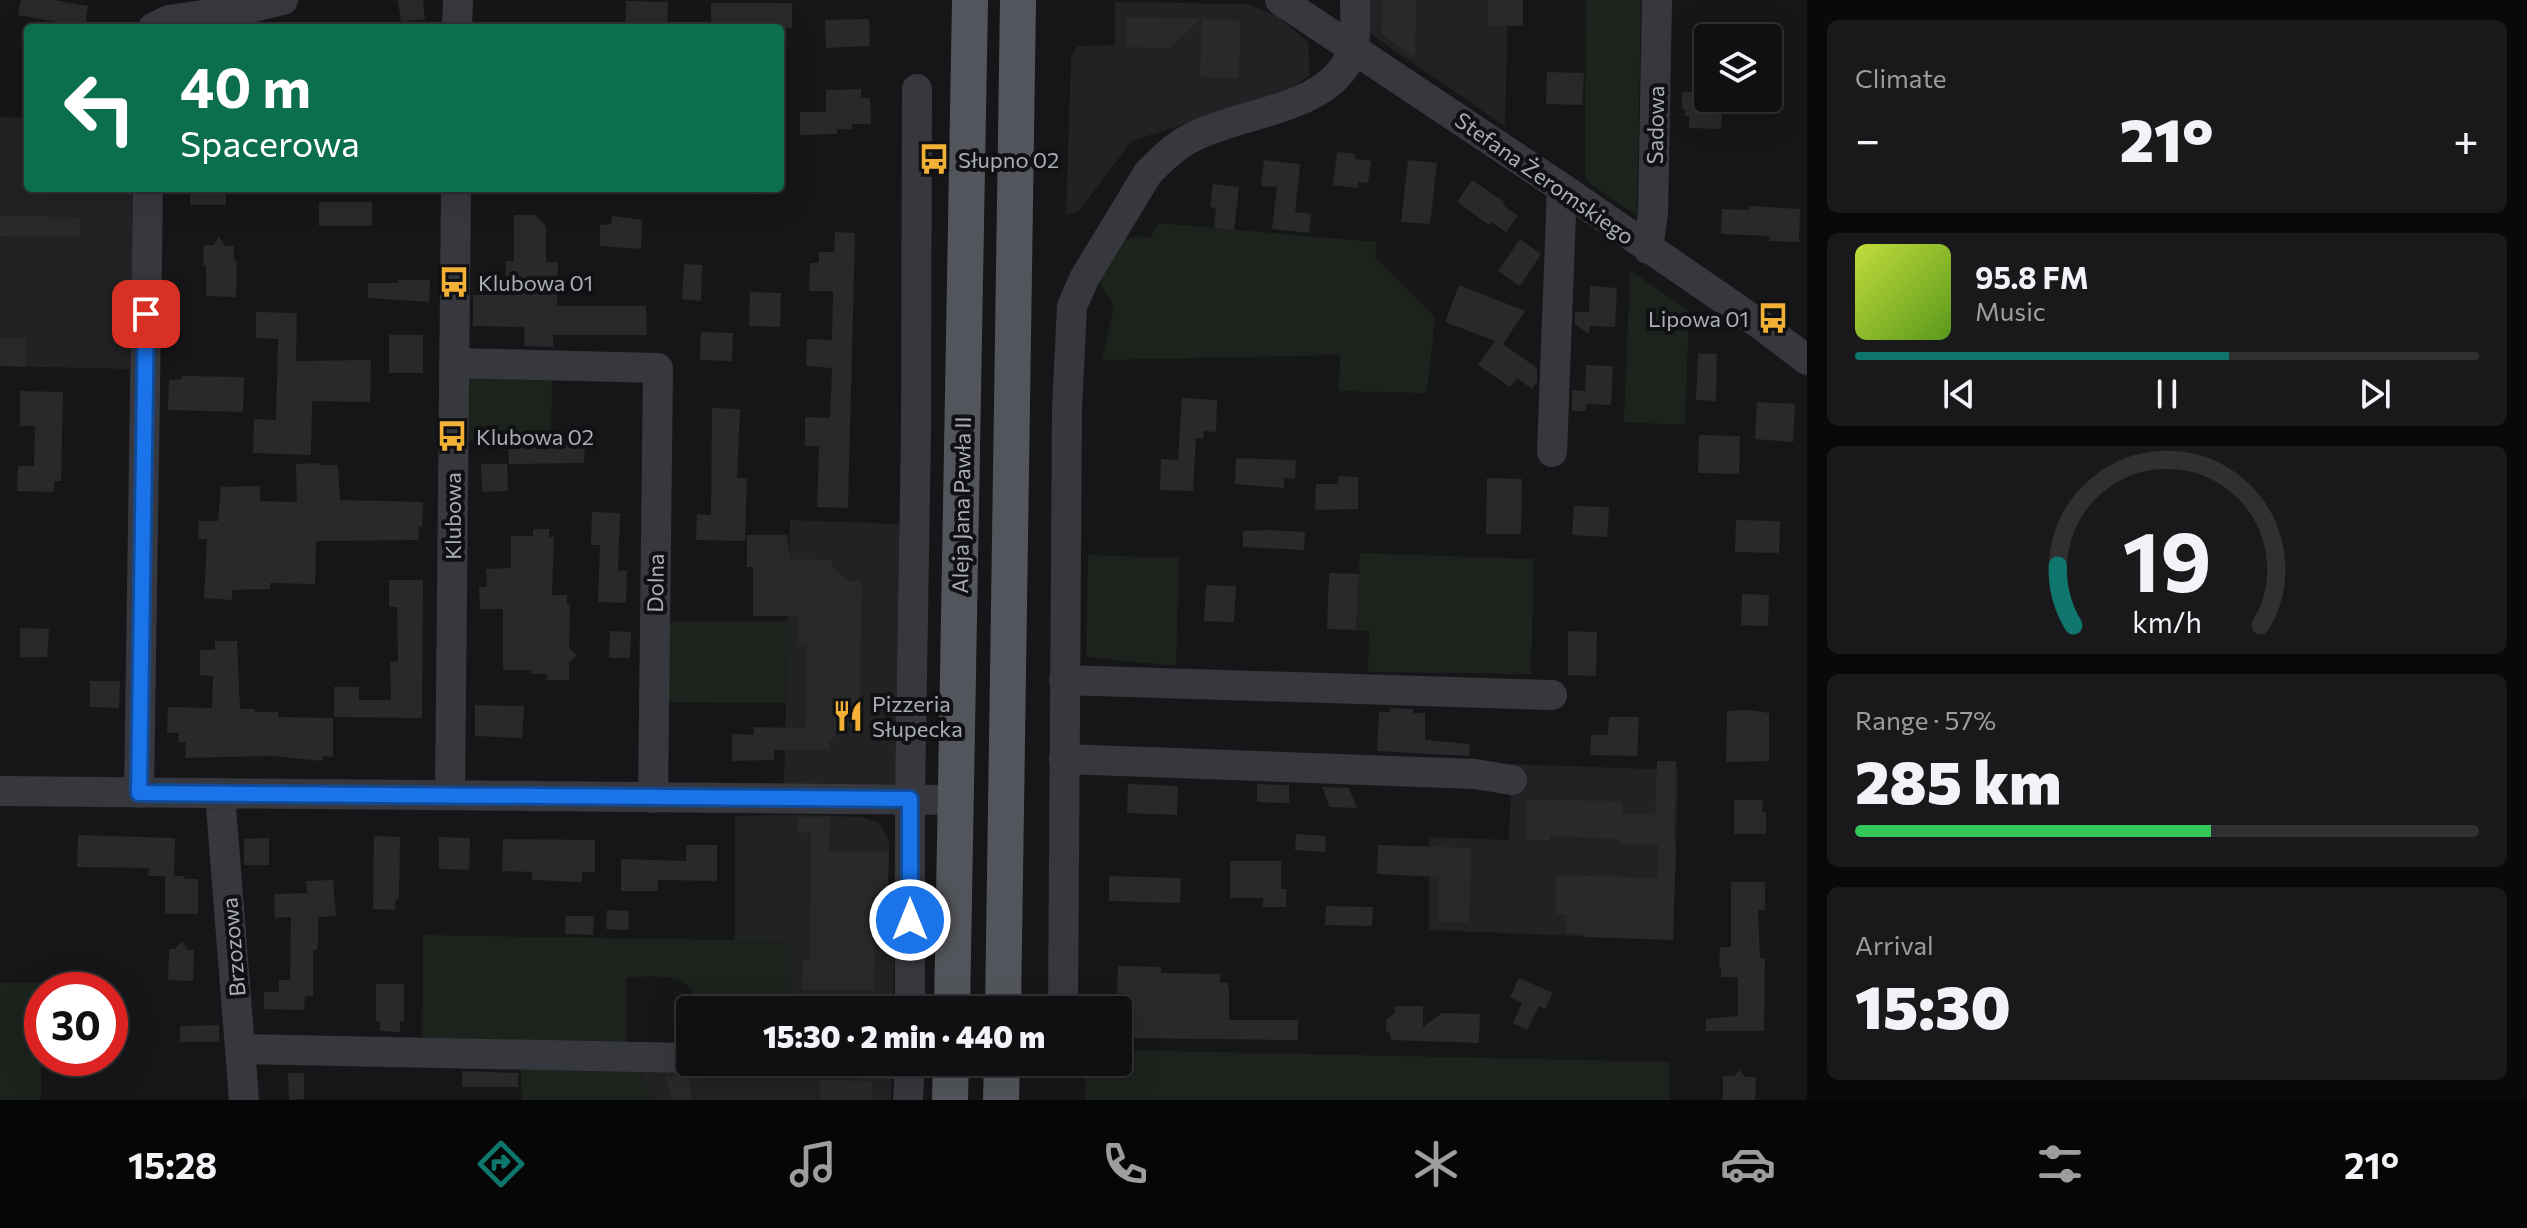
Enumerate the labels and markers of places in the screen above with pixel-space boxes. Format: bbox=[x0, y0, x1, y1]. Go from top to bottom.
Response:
bus stop icon: Słupno 02 bbox=[917, 142, 951, 176]
place label: Słupno 02 bbox=[958, 146, 1059, 173]
bus stop icon: Klubowa 01 bbox=[437, 265, 471, 299]
place label: Klubowa 01 bbox=[478, 269, 593, 296]
pin bbox=[112, 280, 180, 348]
bus stop icon: Lipowa 01 bbox=[1756, 301, 1790, 335]
place label: Lipowa 01 bbox=[1648, 305, 1749, 332]
bus stop icon: Klubowa 02 bbox=[435, 419, 469, 453]
place label: Klubowa 02 bbox=[476, 423, 594, 450]
place label: Pizzeria Słupecka bbox=[872, 690, 963, 742]
restaurant icon: Pizzeria Słupecka bbox=[831, 699, 865, 733]

